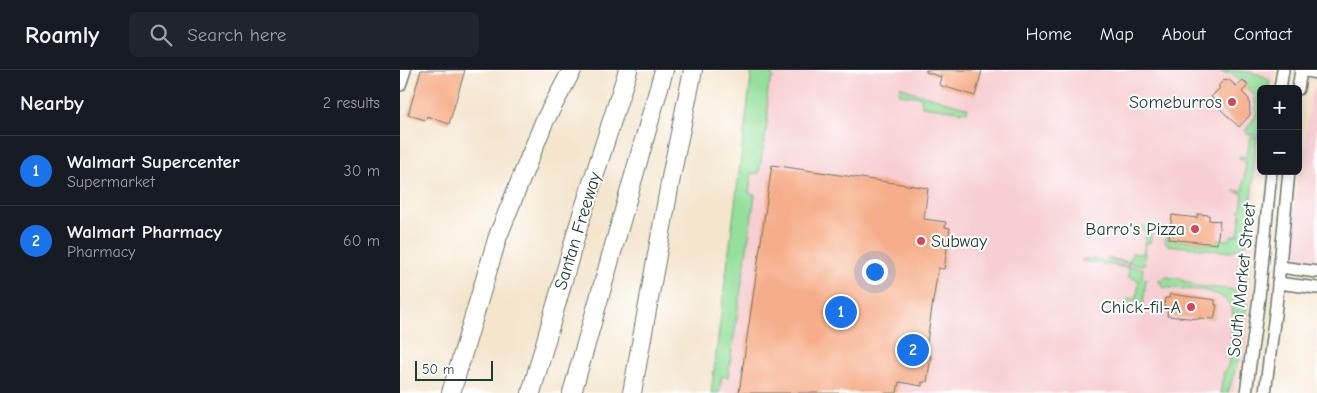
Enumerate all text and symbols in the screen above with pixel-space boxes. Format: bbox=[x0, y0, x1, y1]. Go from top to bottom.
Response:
search box bbox=[129, 12, 479, 57]
text: Roamly bbox=[25, 21, 99, 49]
icon: search bbox=[147, 21, 175, 49]
text: Search here bbox=[187, 24, 286, 46]
text: Home bbox=[1025, 24, 1072, 45]
text: Map bbox=[1100, 24, 1134, 45]
text: About bbox=[1162, 24, 1206, 45]
text: Contact bbox=[1234, 24, 1292, 45]
map controls bbox=[1257, 85, 1302, 175]
button: + bbox=[1257, 85, 1302, 130]
text: Nearby bbox=[20, 91, 84, 115]
place label: Someburros bbox=[1129, 92, 1222, 113]
text: 2 results bbox=[323, 94, 380, 112]
marker: Someburros bbox=[1226, 96, 1238, 108]
button: − bbox=[1257, 130, 1302, 175]
text: Walmart Supercenter bbox=[67, 151, 240, 173]
text: 1 bbox=[33, 162, 39, 180]
text: 30 m bbox=[344, 162, 380, 180]
street label: Santan Freeway bbox=[550, 169, 606, 292]
text: Supermarket bbox=[67, 173, 155, 191]
street label: South Market Street bbox=[1223, 201, 1261, 358]
place label: Barro's Pizza bbox=[1085, 219, 1185, 240]
text: Walmart Pharmacy bbox=[67, 221, 222, 243]
marker: Barro's Pizza bbox=[1189, 223, 1201, 235]
place label: Subway bbox=[931, 231, 988, 252]
text: 2 bbox=[32, 232, 40, 250]
text: 60 m bbox=[343, 232, 380, 250]
marker: Subway bbox=[915, 235, 927, 247]
text: Pharmacy bbox=[67, 243, 136, 261]
your location bbox=[862, 259, 888, 285]
pin: 1 bbox=[825, 293, 857, 331]
place label: Chick-fil-A bbox=[1101, 297, 1181, 318]
marker: Chick-fil-A bbox=[1185, 301, 1197, 313]
pin: 2 bbox=[897, 331, 929, 369]
scale bar bbox=[415, 358, 492, 381]
text: 50 m bbox=[422, 361, 454, 378]

